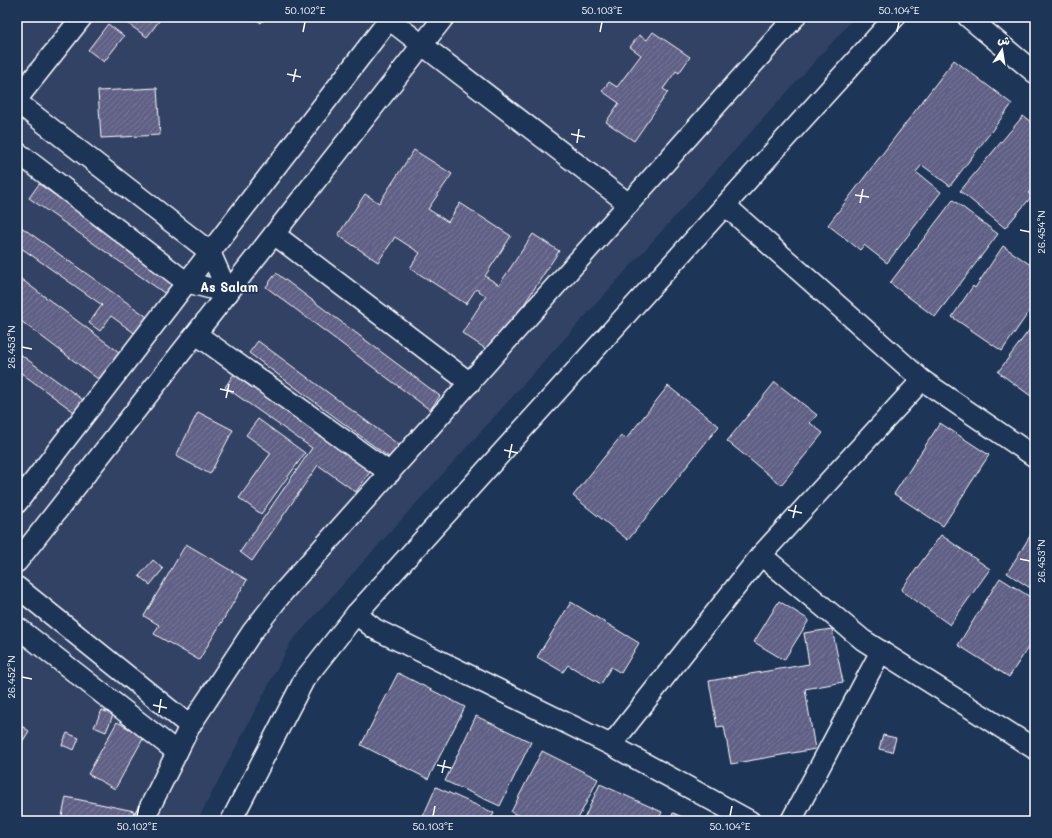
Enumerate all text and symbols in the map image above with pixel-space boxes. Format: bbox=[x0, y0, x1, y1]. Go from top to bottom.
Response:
text: 50.102°E bbox=[285, 3, 326, 17]
text: 50.103°E bbox=[581, 3, 623, 17]
text: 50.104°E bbox=[878, 3, 920, 17]
north arrow bbox=[982, 30, 1022, 70]
text: ش bbox=[997, 31, 1012, 48]
text: 26.454°N bbox=[1034, 210, 1048, 254]
district label: As Salam bbox=[200, 278, 258, 295]
text: 26.453°N bbox=[4, 325, 18, 369]
text: 26.453°N bbox=[1034, 539, 1048, 583]
text: 26.452°N bbox=[4, 655, 18, 699]
text: 50.102°E bbox=[117, 819, 158, 833]
text: 50.103°E bbox=[412, 819, 454, 833]
text: 50.104°E bbox=[709, 819, 751, 833]

